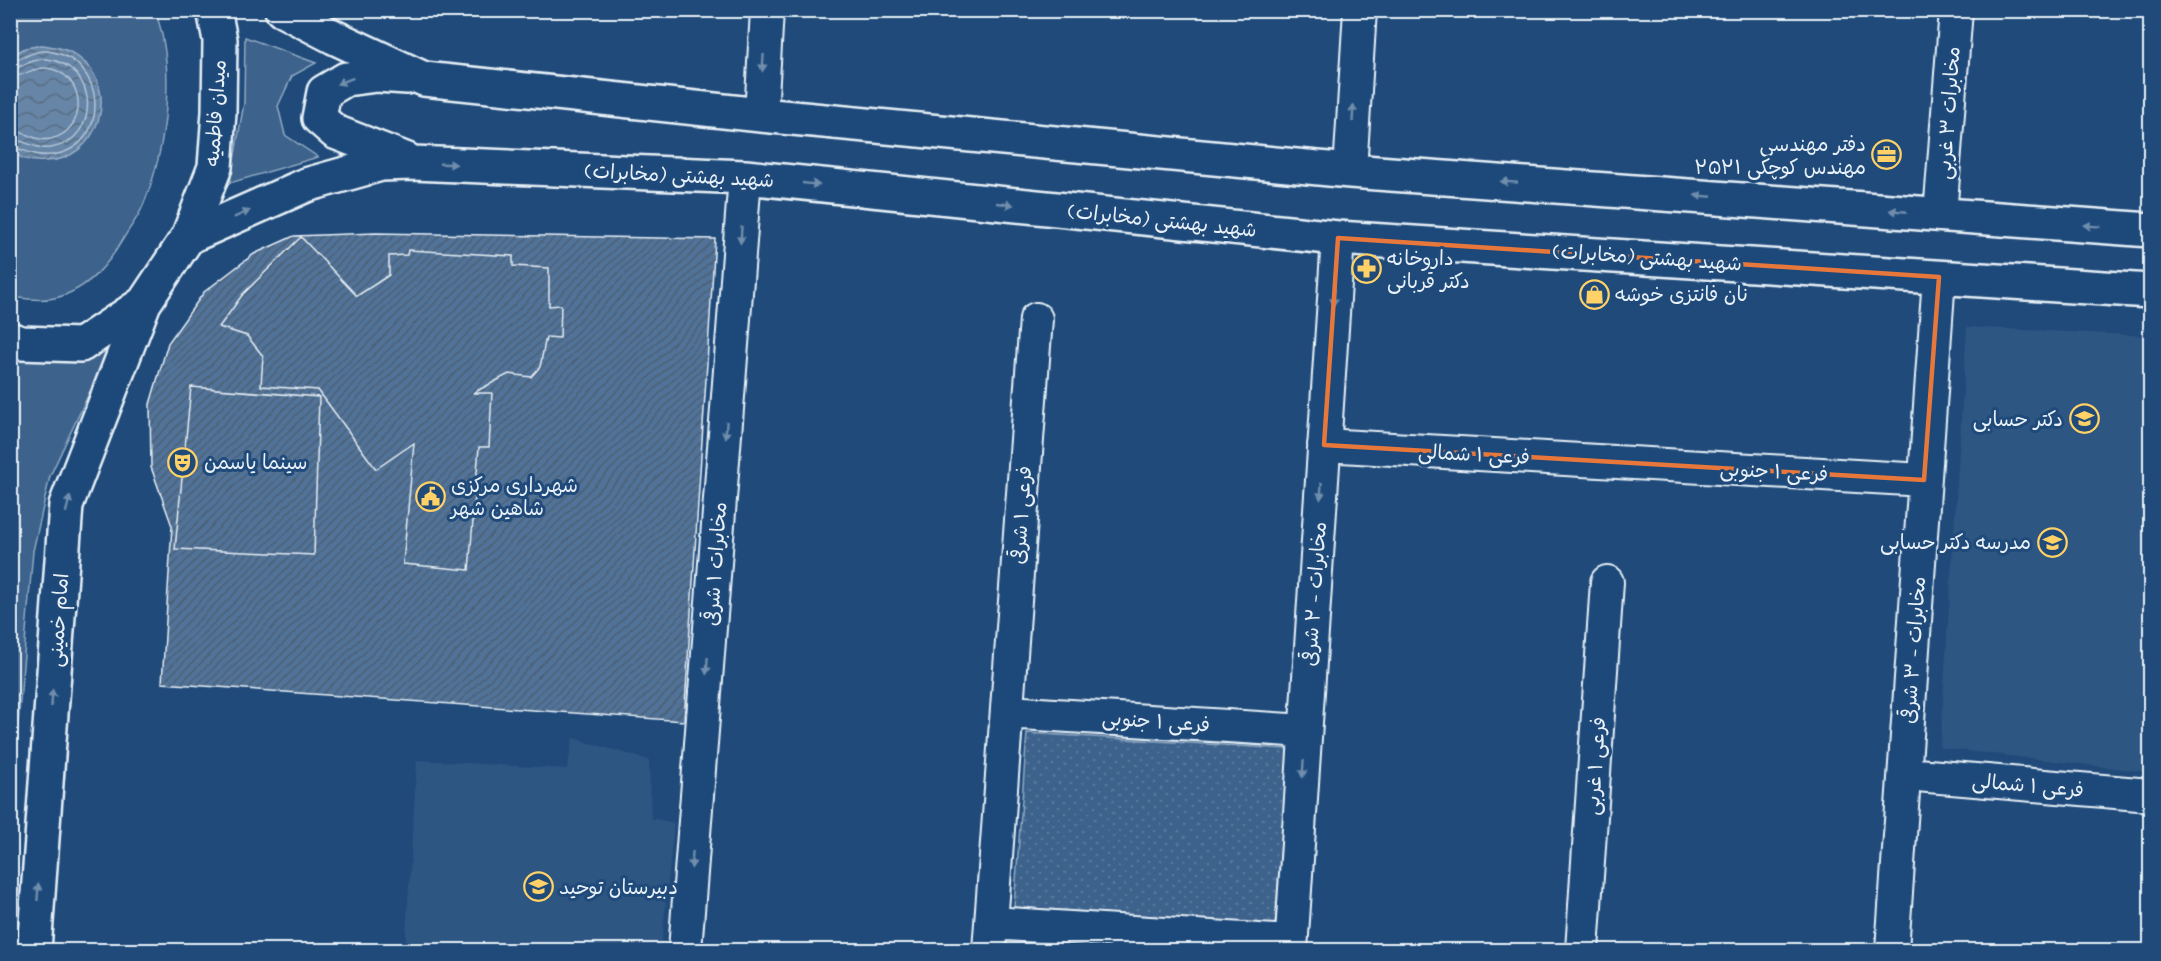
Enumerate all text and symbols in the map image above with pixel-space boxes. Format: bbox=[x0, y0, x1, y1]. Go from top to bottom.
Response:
street label: مخابرات ۳ غربی bbox=[1931, 46, 1968, 181]
one-way arrow bbox=[759, 53, 768, 72]
street label: میدان فاطمیه bbox=[199, 59, 234, 167]
one-way arrow bbox=[336, 76, 354, 86]
one-way arrow bbox=[1348, 103, 1357, 122]
place label: دفتر مهندسی ۲۵۲۱ مهندس کوچکی bbox=[1694, 132, 1866, 182]
office icon: دفتر مهندسی ۲۵۲۱ مهندس کوچکی bbox=[1871, 139, 1903, 171]
street label: شهید بهشتی (مخابرات) bbox=[583, 158, 775, 195]
one-way arrow bbox=[439, 160, 458, 169]
one-way arrow bbox=[1499, 177, 1518, 187]
one-way arrow bbox=[801, 179, 820, 189]
one-way arrow bbox=[1694, 191, 1713, 201]
street label: شهید بهشتی (مخابرات) bbox=[1066, 198, 1258, 245]
one-way arrow bbox=[995, 199, 1014, 209]
one-way arrow bbox=[1888, 207, 1907, 216]
one-way arrow bbox=[233, 209, 250, 218]
one-way arrow bbox=[2083, 221, 2102, 231]
one-way arrow bbox=[736, 226, 746, 245]
street label: شهید بهشتی (مخابرات) bbox=[1551, 238, 1743, 279]
place label: داروخانه دکتر قربانی bbox=[1387, 246, 1470, 296]
pharmacy icon: داروخانه دکتر قربانی bbox=[1350, 253, 1382, 285]
shop icon: نان فانتزی خوشه bbox=[1578, 278, 1610, 310]
place label: نان فانتزی خوشه bbox=[1615, 282, 1748, 309]
one-way arrow bbox=[1329, 287, 1339, 306]
school or university icon: دکتر حسابی bbox=[2068, 403, 2100, 435]
place label: دکتر حسابی bbox=[1973, 407, 2063, 434]
one-way arrow bbox=[721, 420, 731, 439]
street label: فرعی ۱ شمالی bbox=[1417, 439, 1531, 472]
theatre icon: سینما یاسمن bbox=[167, 446, 199, 478]
place label: سینما یاسمن bbox=[204, 450, 307, 477]
street label: فرعی ۱ جنوبی bbox=[1719, 456, 1829, 489]
street label: فرعی ۱ شرقی bbox=[1005, 465, 1039, 565]
place label: شهرداری مرکزی شاهین شهر bbox=[449, 473, 578, 523]
public building icon: شهرداری مرکزی شاهین شهر bbox=[414, 481, 446, 513]
one-way arrow bbox=[1316, 482, 1326, 501]
one-way arrow bbox=[63, 494, 73, 513]
street label: مخابرات ۱ شرقی bbox=[698, 501, 734, 627]
street label: مخابرات - ۲ شرقی bbox=[1296, 521, 1334, 667]
school or university icon: مدرسه دکتر حسابی bbox=[2036, 526, 2068, 558]
place label: مدرسه دکتر حسابی bbox=[1880, 530, 2031, 557]
street label: امام خمینی bbox=[43, 572, 76, 668]
street label: مخابرات - ۳ شرقی bbox=[1895, 575, 1933, 725]
one-way arrow bbox=[703, 656, 712, 675]
one-way arrow bbox=[47, 688, 57, 707]
street label: فرعی ۱ جنوبی bbox=[1101, 705, 1211, 740]
street label: فرعی ۱ غربی bbox=[1580, 716, 1613, 816]
one-way arrow bbox=[1298, 760, 1307, 779]
street label: فرعی ۱ شمالی bbox=[1971, 768, 2085, 805]
one-way arrow bbox=[687, 851, 697, 870]
school or university icon: دبیرستان توحید bbox=[522, 871, 554, 903]
place label: دبیرستان توحید bbox=[559, 875, 678, 902]
one-way arrow bbox=[33, 883, 43, 902]

